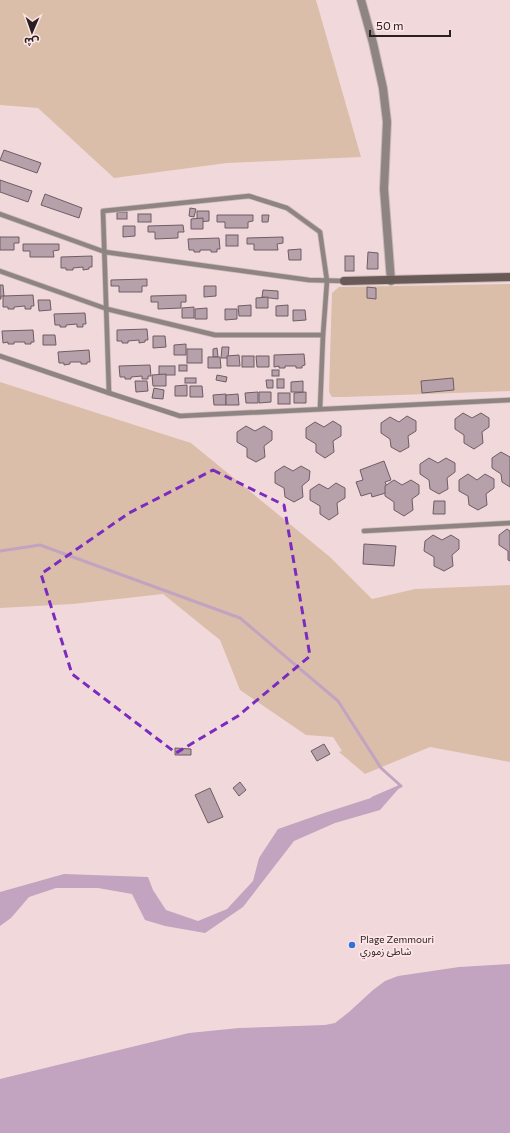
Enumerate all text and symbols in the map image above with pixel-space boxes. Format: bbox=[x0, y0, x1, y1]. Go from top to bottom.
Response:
north arrow bbox=[12, 12, 52, 52]
scale bar bbox=[370, 12, 450, 38]
text: 50 m bbox=[376, 18, 404, 32]
text: ش bbox=[24, 35, 39, 49]
place label: Plage Zemmouri شاطئ زموري bbox=[360, 933, 434, 959]
marker: Plage Zemmouri شاطئ زموري bbox=[347, 940, 357, 950]

